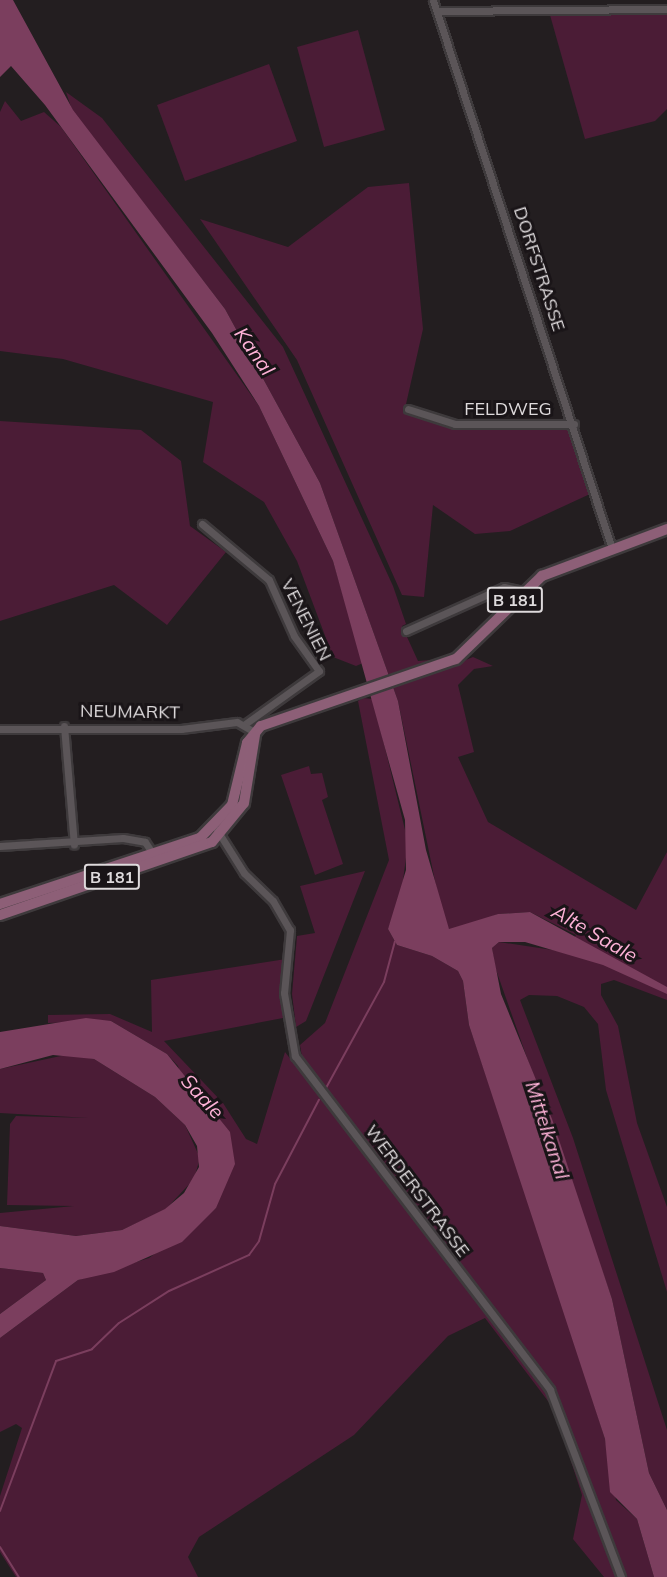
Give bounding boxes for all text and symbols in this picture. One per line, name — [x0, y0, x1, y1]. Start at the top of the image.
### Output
street label: DORFSTRASSE — [509, 204, 569, 334]
water label: Kanal — [230, 322, 280, 380]
street label: FELDWEG — [464, 398, 552, 420]
street label: VENENIEN — [276, 575, 336, 665]
road number: B 181 — [486, 587, 544, 613]
street label: NEUMARKT — [80, 700, 180, 724]
road number: B 181 — [84, 864, 140, 890]
water label: Alte Saale — [548, 899, 642, 967]
water label: Saale — [176, 1069, 230, 1123]
water label: Mittelkanal — [521, 1078, 575, 1182]
street label: WERDERSTRASSE — [360, 1121, 474, 1261]

